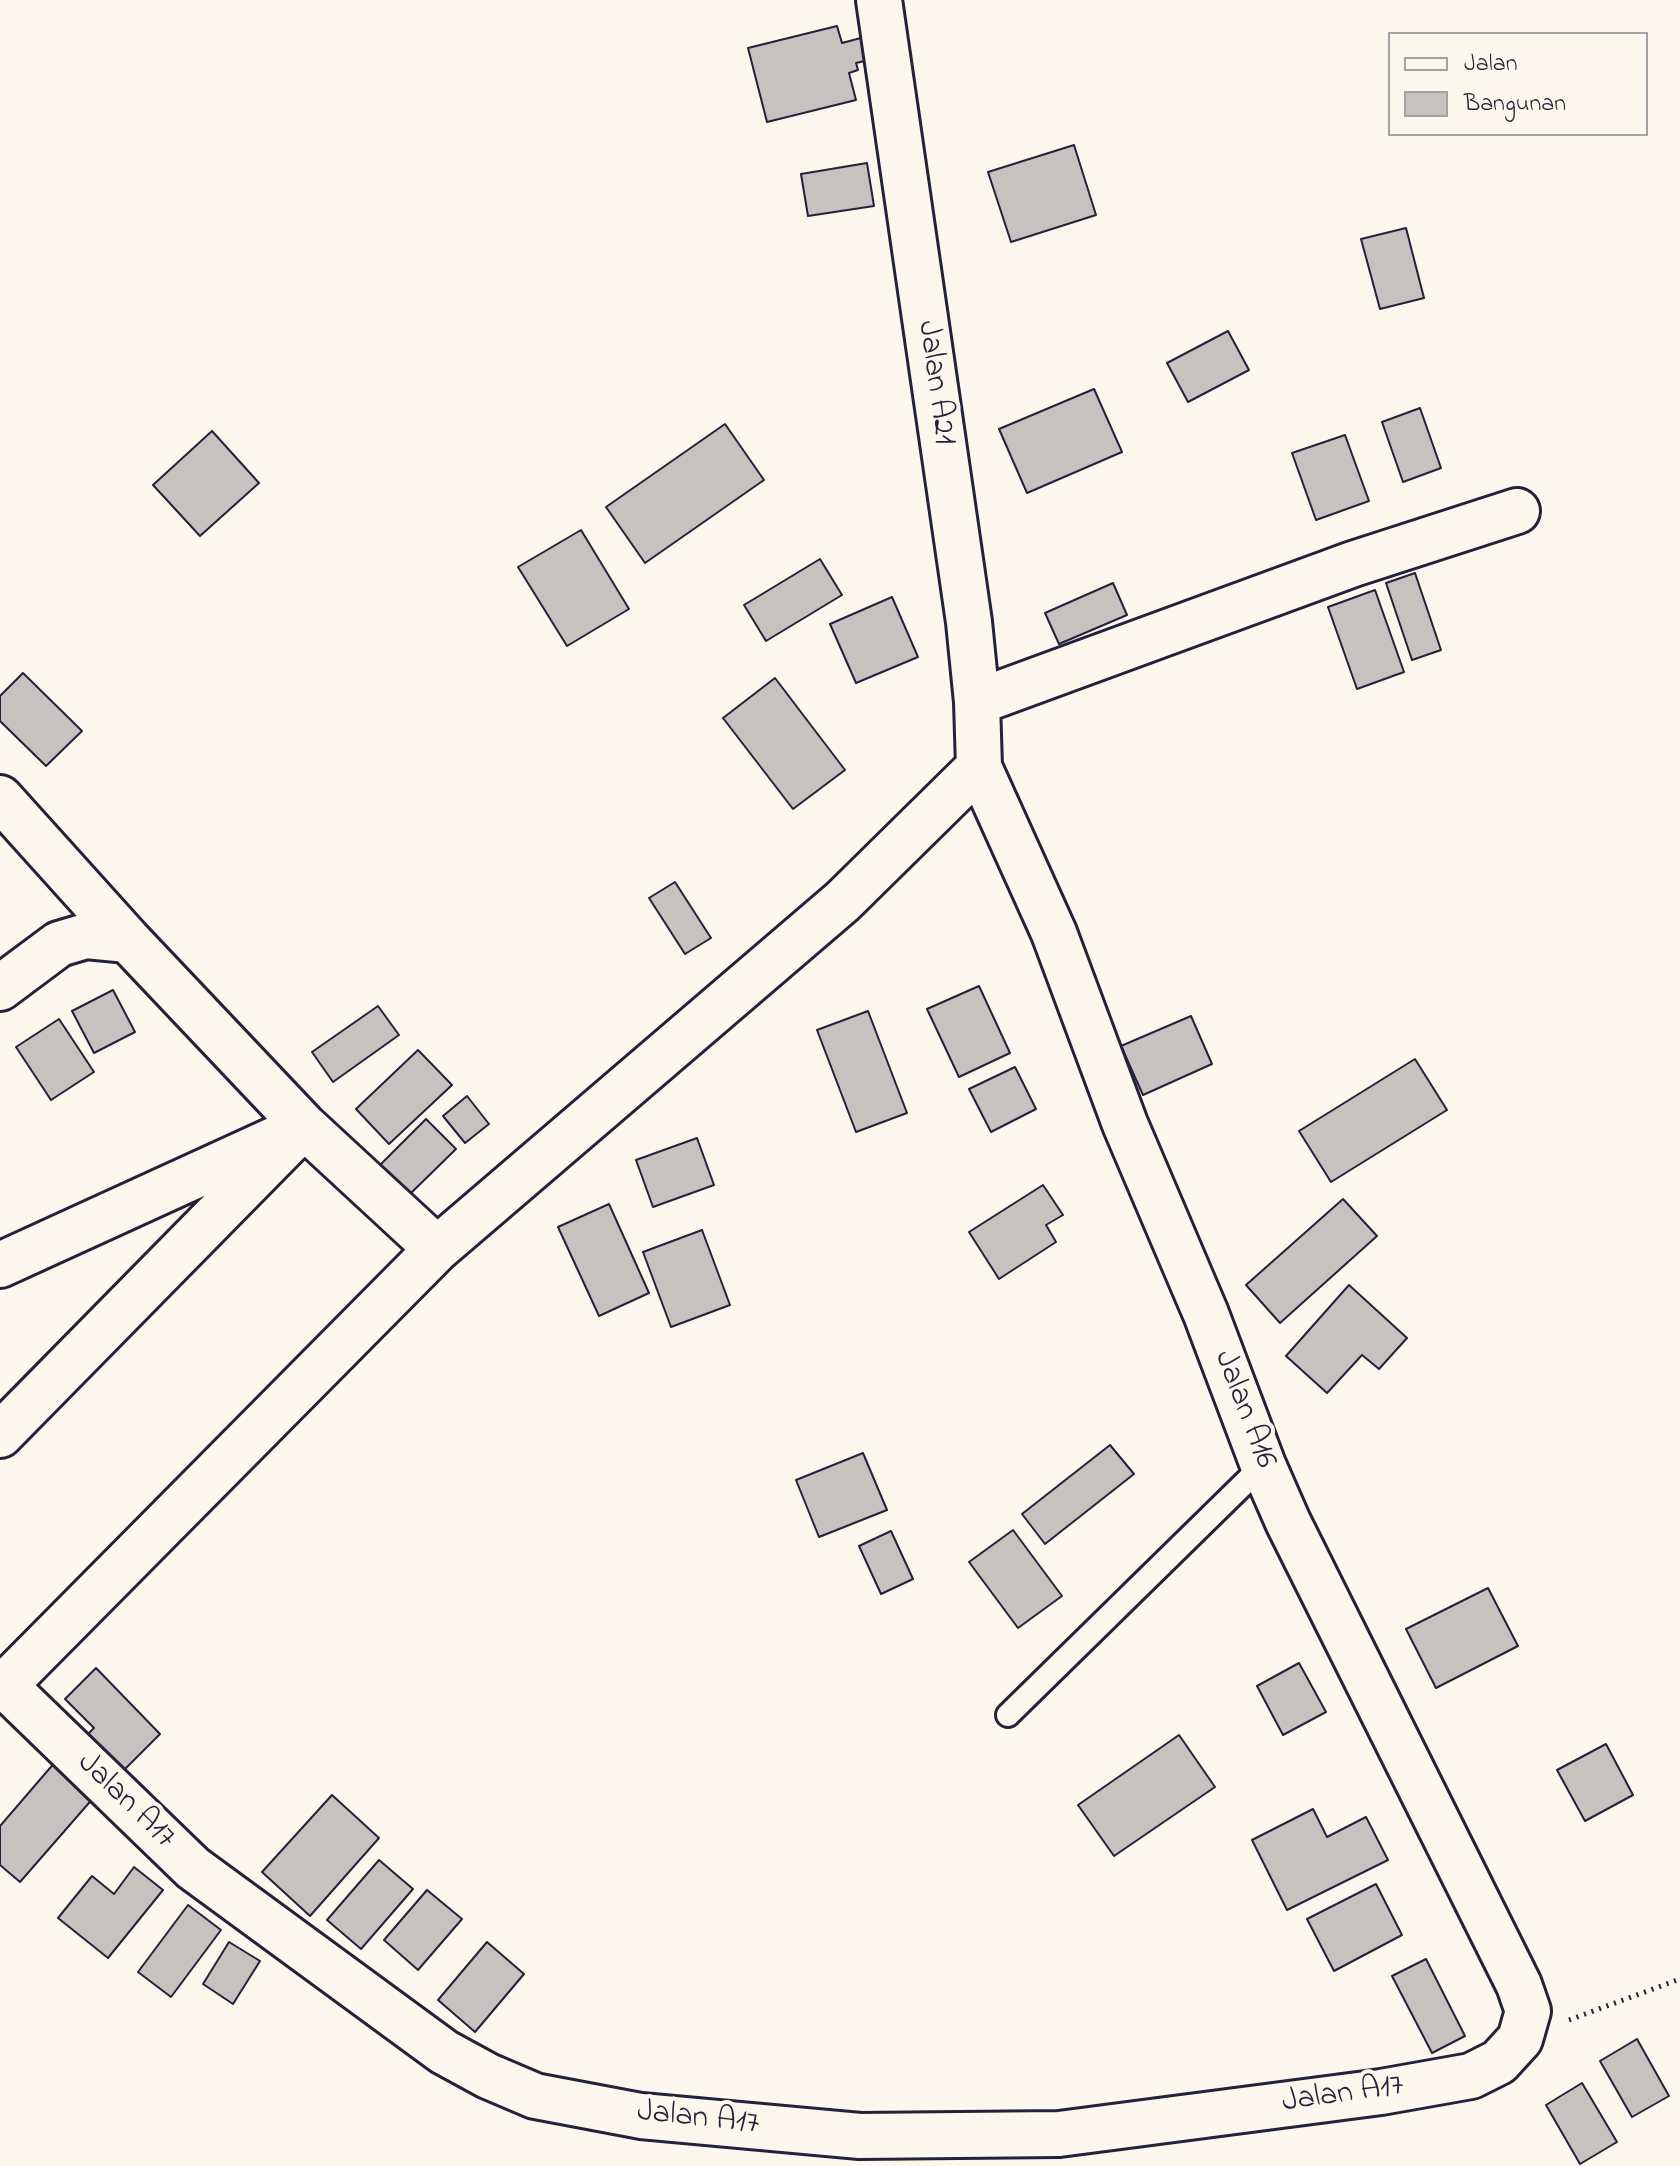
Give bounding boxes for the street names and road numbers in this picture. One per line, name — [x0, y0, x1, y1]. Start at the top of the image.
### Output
street label: Jalan A21 — [906, 318, 962, 448]
street label: Jalan A16 — [1203, 1346, 1283, 1474]
street label: Jalan A17 — [68, 1746, 182, 1858]
street label: Jalan A17 — [1280, 2068, 1406, 2124]
street label: Jalan A17 — [635, 2095, 761, 2145]

